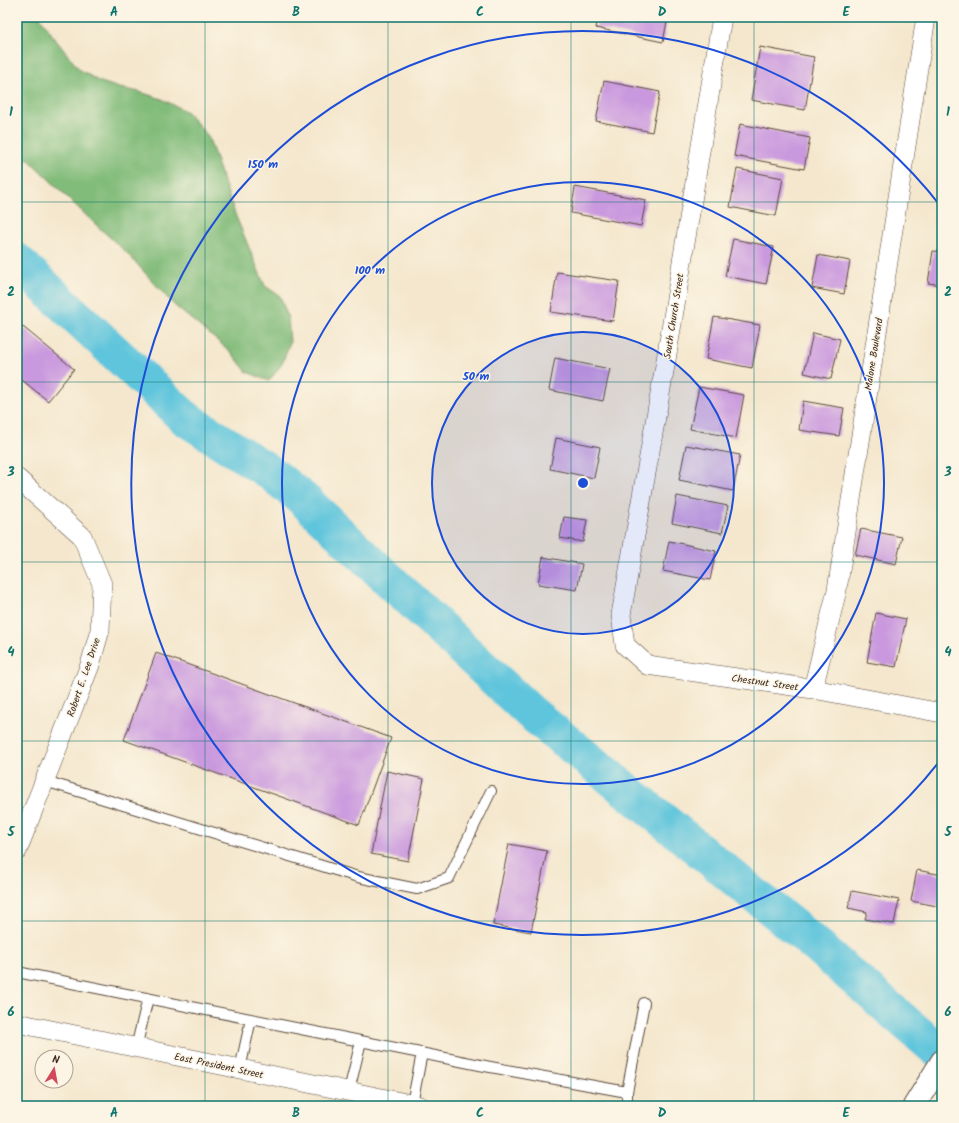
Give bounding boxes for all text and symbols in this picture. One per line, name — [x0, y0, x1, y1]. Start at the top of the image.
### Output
text: A — [110, 2, 118, 23]
text: B — [292, 2, 300, 23]
text: C — [476, 2, 484, 23]
text: D — [658, 2, 667, 23]
text: E — [842, 2, 850, 23]
text: 1 — [9, 102, 13, 123]
text: 1 — [946, 102, 950, 123]
text: 150 m — [248, 155, 278, 174]
text: 100 m — [355, 261, 385, 280]
street label: South Church Street — [659, 272, 689, 360]
text: 2 — [7, 282, 15, 303]
text: 2 — [944, 282, 952, 303]
street label: Malone Boulevard — [860, 316, 888, 392]
text: 50 m — [462, 367, 490, 386]
text: 3 — [6, 462, 15, 483]
text: 3 — [943, 462, 952, 483]
centre of rings — [576, 476, 590, 490]
street label: Robert E. Lee Drive — [63, 635, 105, 719]
text: 4 — [7, 642, 15, 663]
text: 4 — [944, 642, 952, 663]
street label: Chestnut Street — [730, 670, 799, 696]
text: 5 — [7, 822, 16, 843]
text: 5 — [944, 822, 953, 843]
text: 6 — [7, 1002, 15, 1023]
text: 6 — [944, 1002, 952, 1023]
north arrow — [34, 1049, 74, 1089]
street label: East President Street — [173, 1049, 265, 1083]
text: N — [51, 1051, 61, 1070]
text: A — [110, 1103, 118, 1123]
text: B — [292, 1103, 300, 1123]
text: C — [476, 1103, 484, 1123]
text: D — [658, 1103, 667, 1123]
text: E — [842, 1103, 850, 1123]

